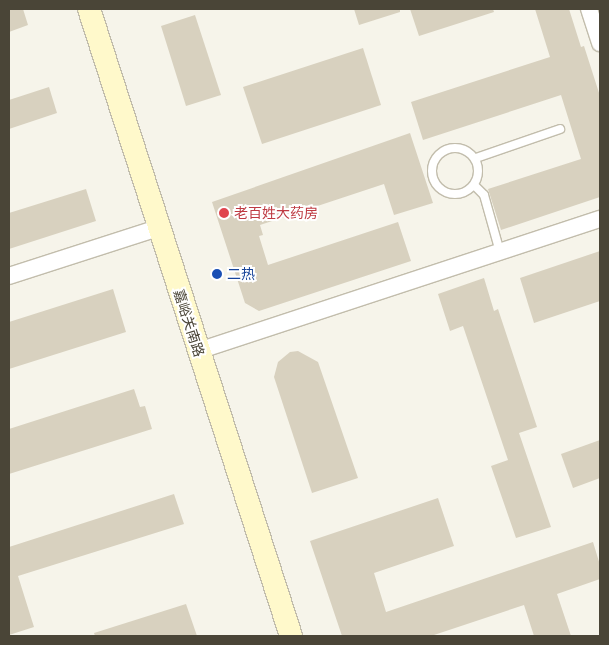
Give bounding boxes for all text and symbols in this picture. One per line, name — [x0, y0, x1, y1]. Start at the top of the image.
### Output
place label: 老百姓大药房 — [234, 205, 318, 221]
marker: 老百姓大药房 — [218, 207, 230, 219]
place label: 二热 — [227, 266, 255, 282]
marker: 二热 — [211, 268, 223, 280]
street label: 嘉峪关南路 — [170, 287, 208, 359]

